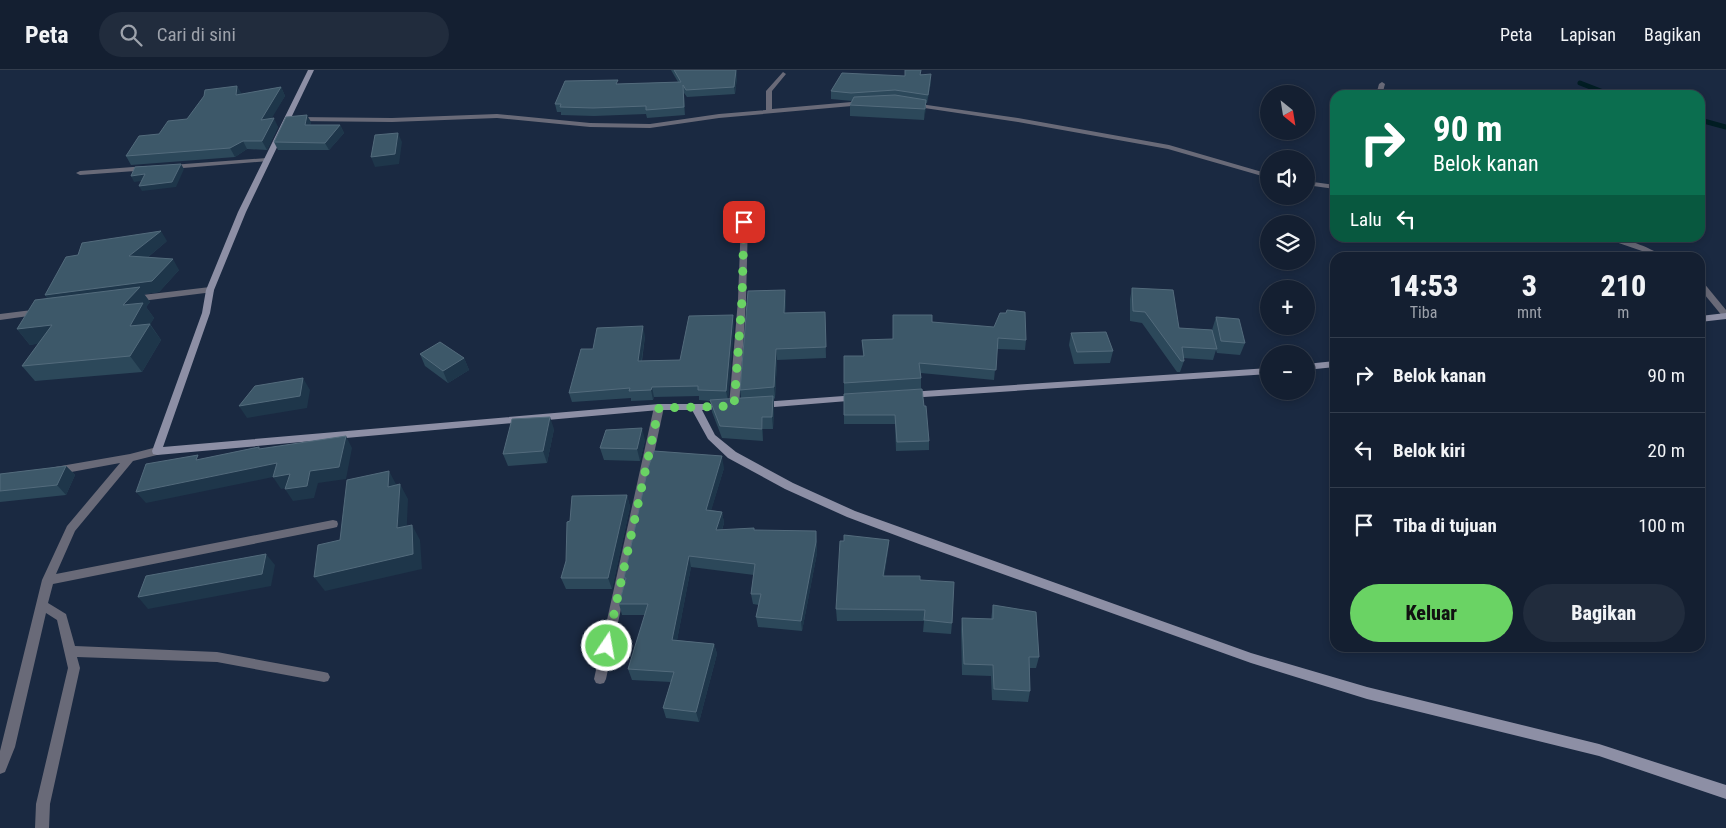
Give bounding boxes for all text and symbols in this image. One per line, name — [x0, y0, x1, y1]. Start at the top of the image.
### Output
search box — [99, 12, 449, 57]
text: Peta — [25, 21, 69, 49]
icon: search — [117, 21, 145, 49]
text: Cari di sini — [157, 23, 236, 46]
text: Peta — [1500, 24, 1532, 45]
text: Lapisan — [1560, 24, 1616, 45]
text: Bagikan — [1644, 24, 1701, 45]
north arrow — [1260, 85, 1315, 140]
map controls — [1260, 85, 1315, 400]
text: 90 m — [1433, 109, 1502, 150]
icon: right — [1350, 110, 1415, 175]
button: sound — [1260, 150, 1315, 205]
text: Belok kanan — [1433, 151, 1539, 176]
pin — [723, 201, 765, 243]
icon: left — [1392, 205, 1420, 233]
icon: arrive — [730, 208, 758, 236]
text: Lalu — [1350, 208, 1382, 231]
button: layers — [1260, 215, 1315, 270]
text: 14:53 — [1389, 268, 1458, 303]
text: 3 — [1522, 268, 1537, 303]
text: 210 — [1600, 268, 1646, 303]
button: + — [1260, 280, 1315, 335]
text: Tiba — [1410, 303, 1437, 322]
text: mnt — [1517, 303, 1542, 322]
text: m — [1617, 303, 1629, 322]
button: − — [1260, 345, 1315, 400]
icon: right — [1350, 361, 1378, 389]
text: Belok kanan — [1393, 364, 1486, 387]
text: 90 m — [1648, 364, 1685, 387]
icon: left — [1350, 436, 1378, 464]
text: Belok kiri — [1393, 439, 1465, 462]
text: 20 m — [1648, 439, 1685, 462]
icon: arrive — [1350, 511, 1378, 539]
text: Tiba di tujuan — [1393, 514, 1497, 537]
text: 100 m — [1638, 514, 1685, 537]
button: Keluar — [1350, 584, 1513, 642]
button: Bagikan — [1523, 584, 1685, 642]
position arrow — [580, 619, 632, 671]

